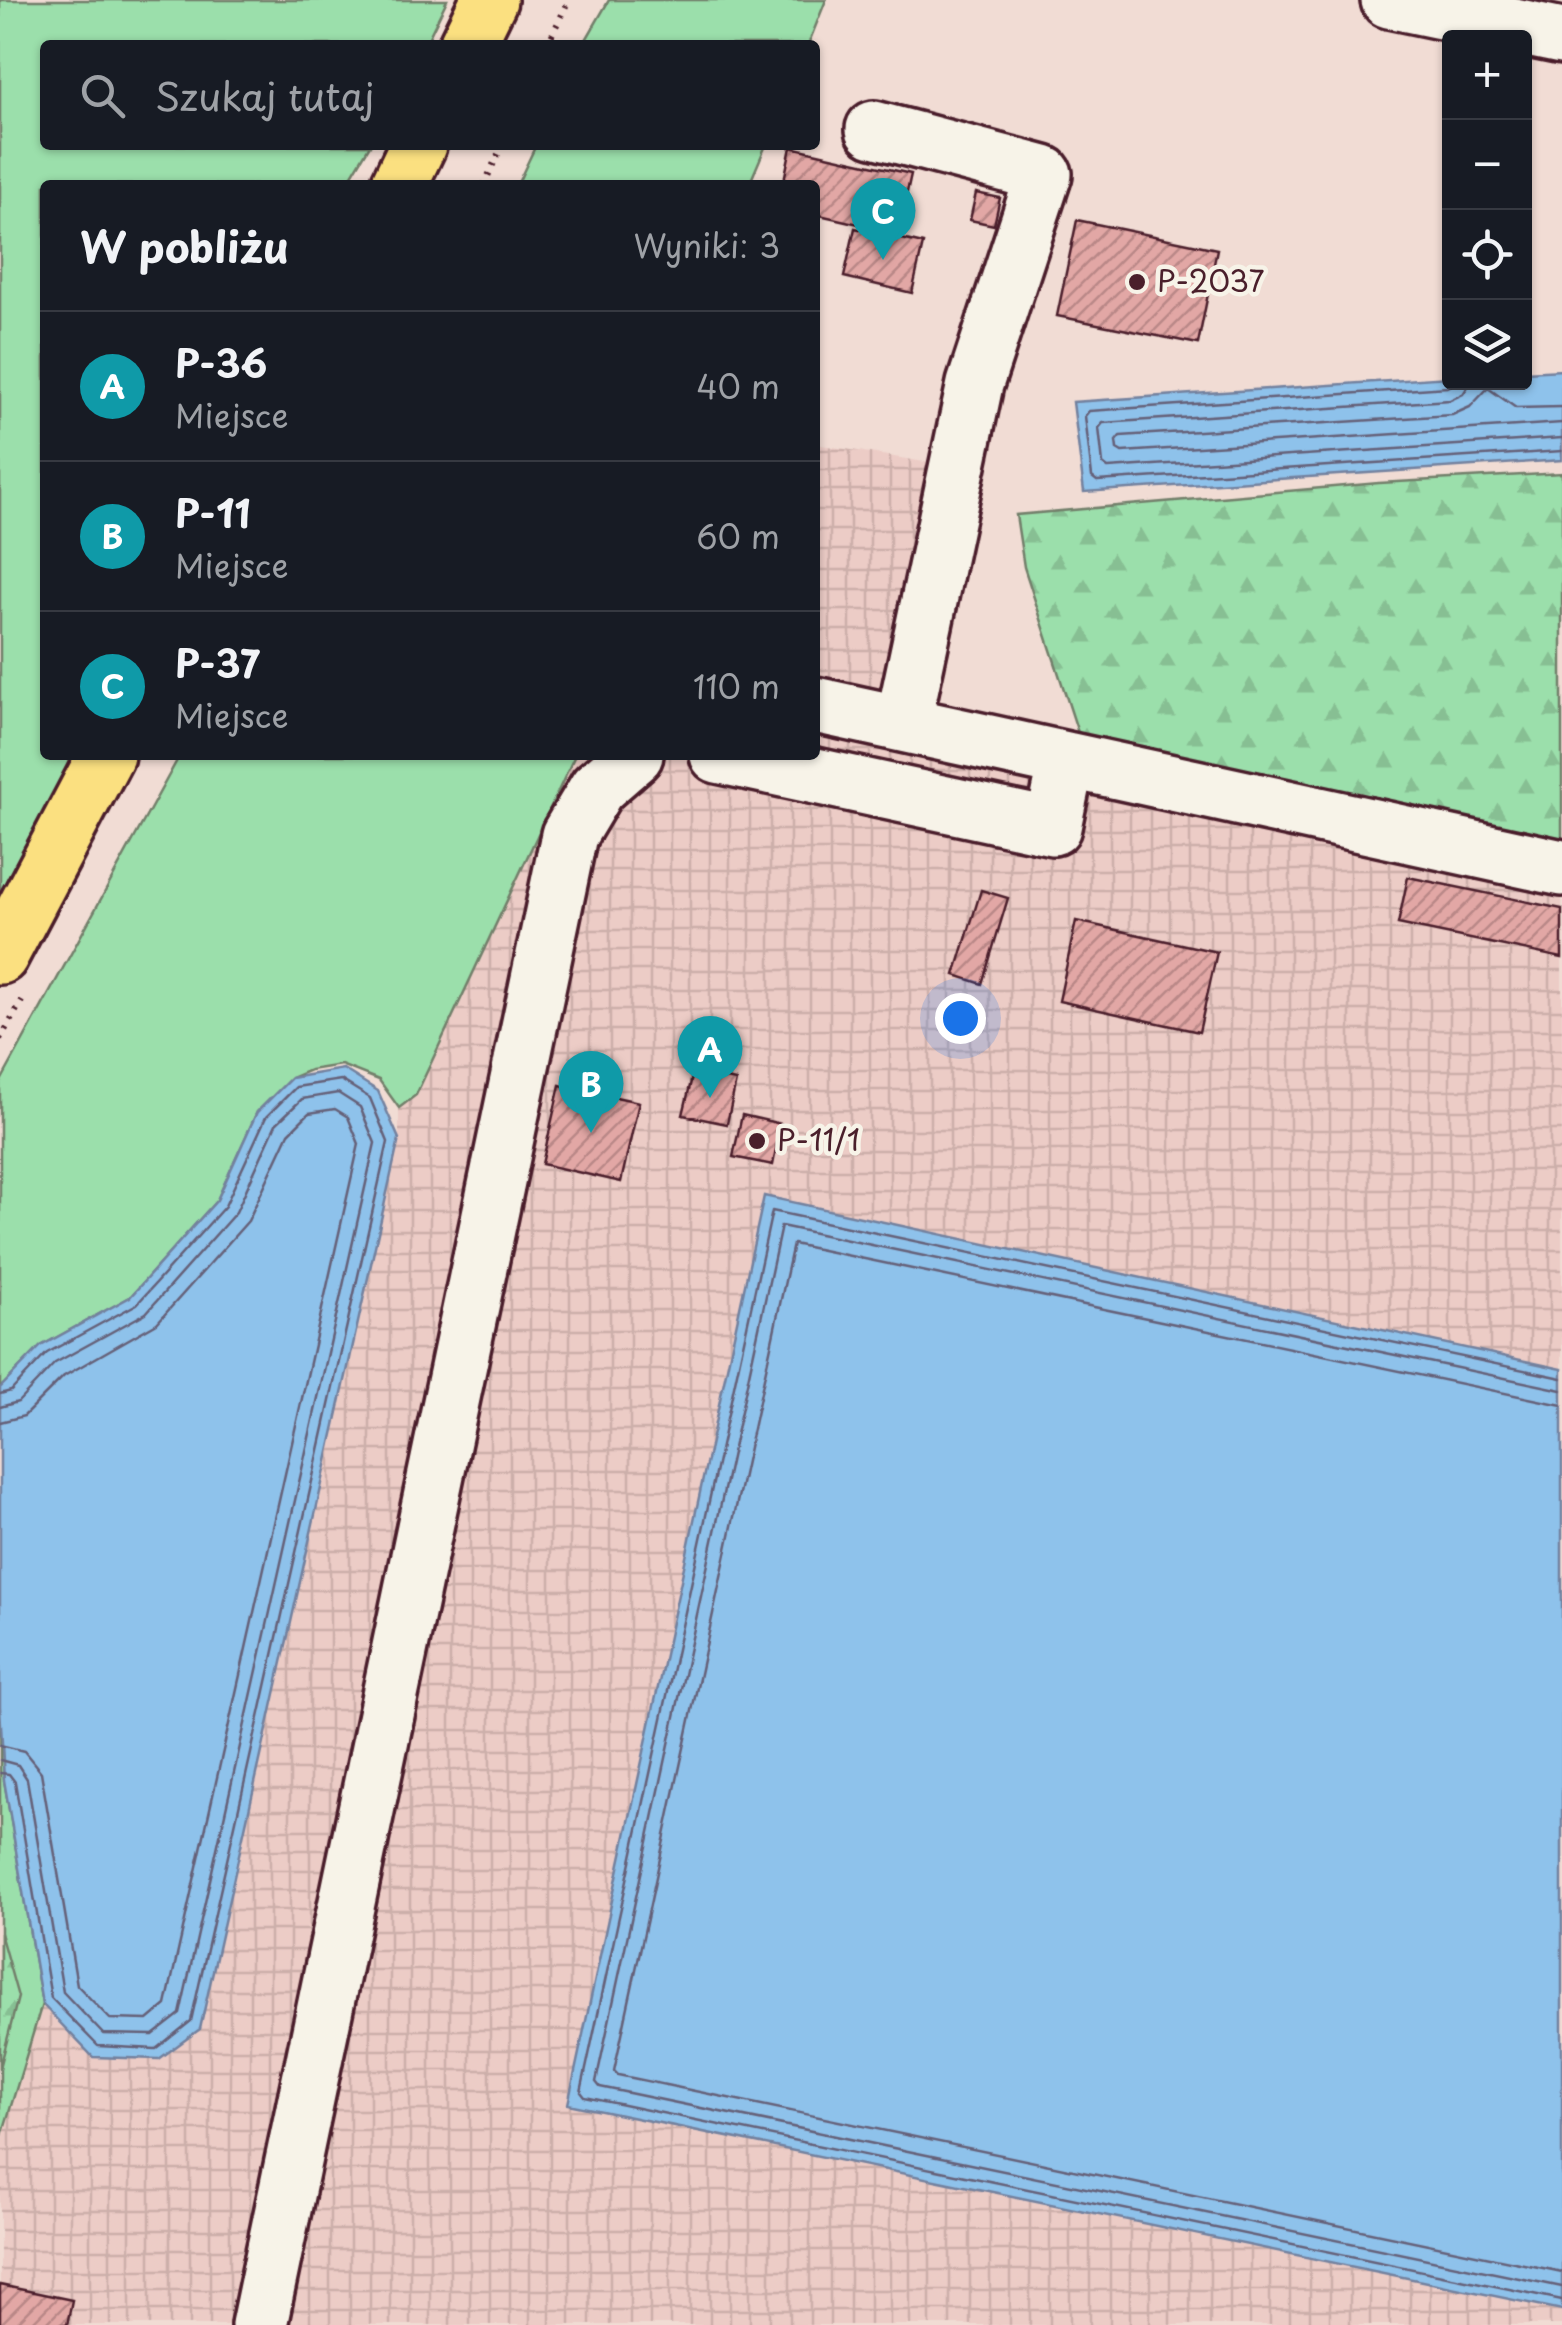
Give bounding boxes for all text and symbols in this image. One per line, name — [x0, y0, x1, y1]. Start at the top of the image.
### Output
map controls — [1442, 30, 1532, 390]
button: + — [1442, 30, 1532, 120]
search box — [40, 40, 820, 150]
text: Szukaj tutaj — [155, 67, 374, 124]
icon: search — [75, 68, 130, 123]
button: − — [1442, 120, 1532, 210]
pin: C — [850, 178, 916, 260]
button: locate — [1442, 210, 1532, 300]
text: W pobliżu — [80, 214, 289, 277]
text: Wyniki: 3 — [634, 221, 780, 269]
place label: P-2037 — [1157, 257, 1265, 302]
marker: P-2037 — [1126, 271, 1148, 293]
button: layers — [1442, 300, 1532, 390]
text: P-36 — [175, 334, 267, 391]
text: A — [100, 362, 125, 410]
text: 40 m — [696, 362, 780, 410]
text: Miejsce — [175, 391, 288, 439]
text: P-11 — [175, 484, 251, 541]
text: B — [102, 512, 123, 560]
text: 60 m — [696, 512, 780, 560]
text: Miejsce — [175, 541, 288, 589]
text: P-37 — [175, 634, 260, 691]
text: C — [100, 662, 125, 710]
text: 110 m — [693, 662, 780, 710]
text: Miejsce — [175, 691, 288, 739]
your location — [935, 993, 986, 1044]
pin: A — [678, 1016, 742, 1098]
pin: B — [558, 1050, 624, 1133]
place label: P-11/1 — [777, 1116, 860, 1161]
marker: P-11/1 — [746, 1130, 768, 1152]

